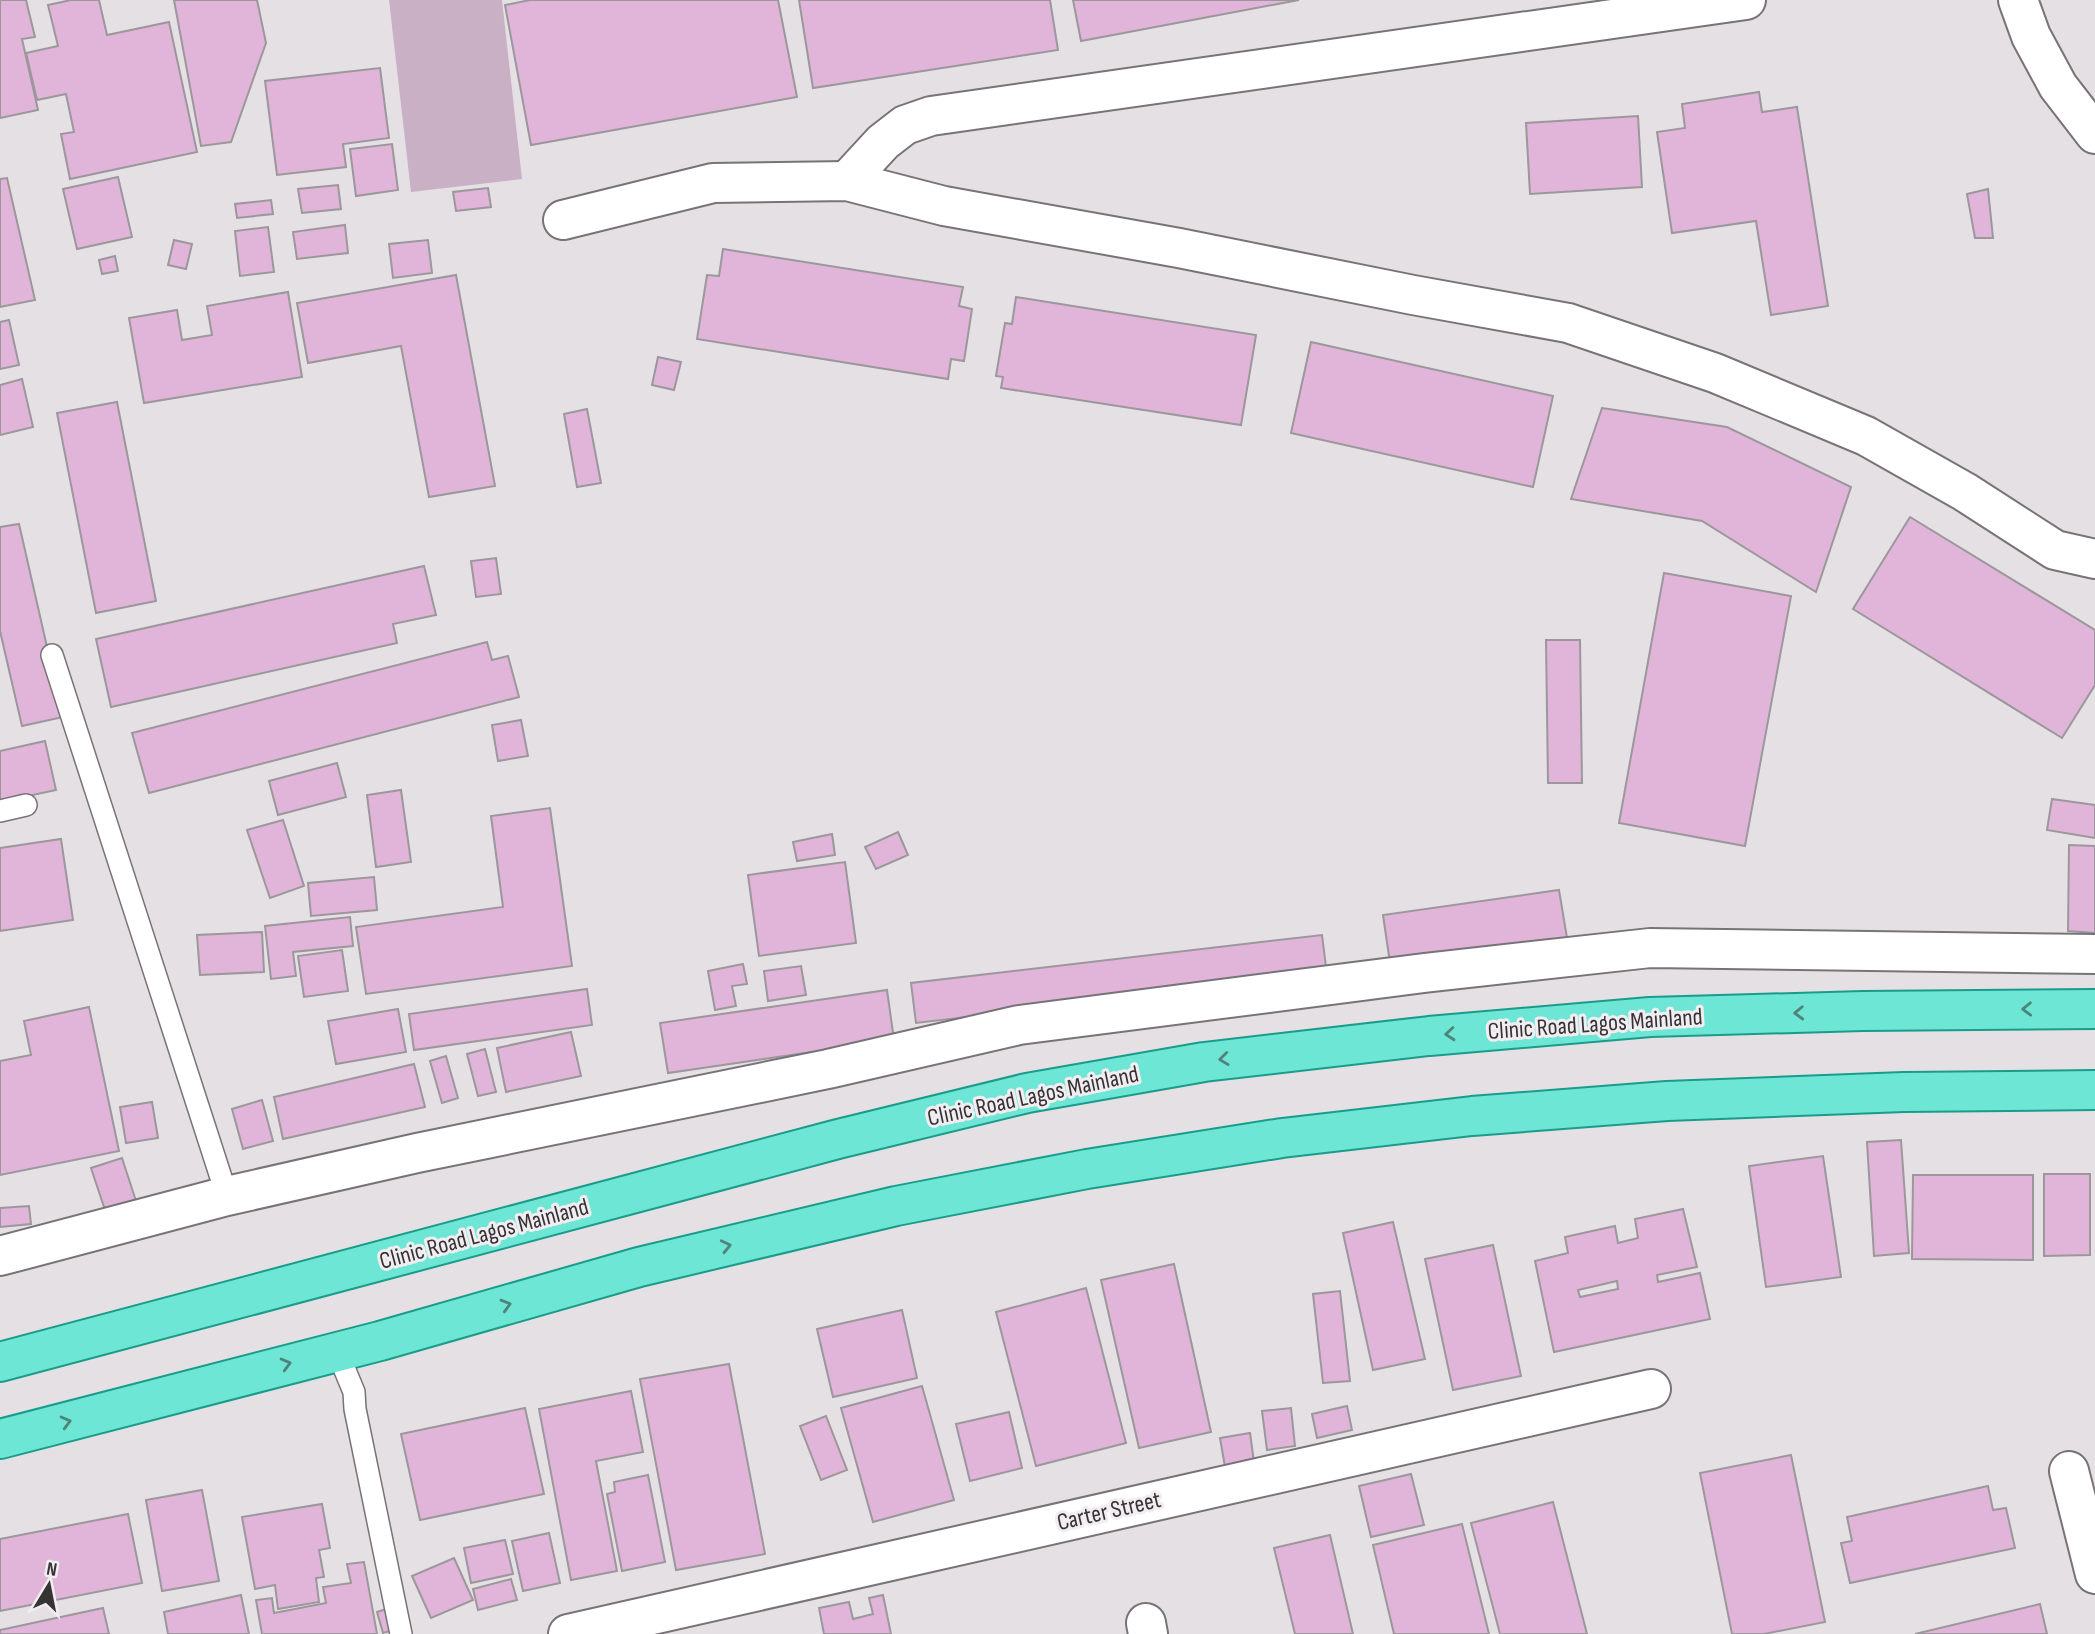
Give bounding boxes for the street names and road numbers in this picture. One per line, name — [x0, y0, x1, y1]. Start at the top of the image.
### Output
street label: Clinic Road Lagos Mainland — [1487, 1002, 1703, 1046]
street label: Clinic Road Lagos Mainland — [925, 1059, 1141, 1133]
street label: Clinic Road Lagos Mainland — [376, 1192, 592, 1276]
street label: Carter Street — [1054, 1485, 1164, 1537]

